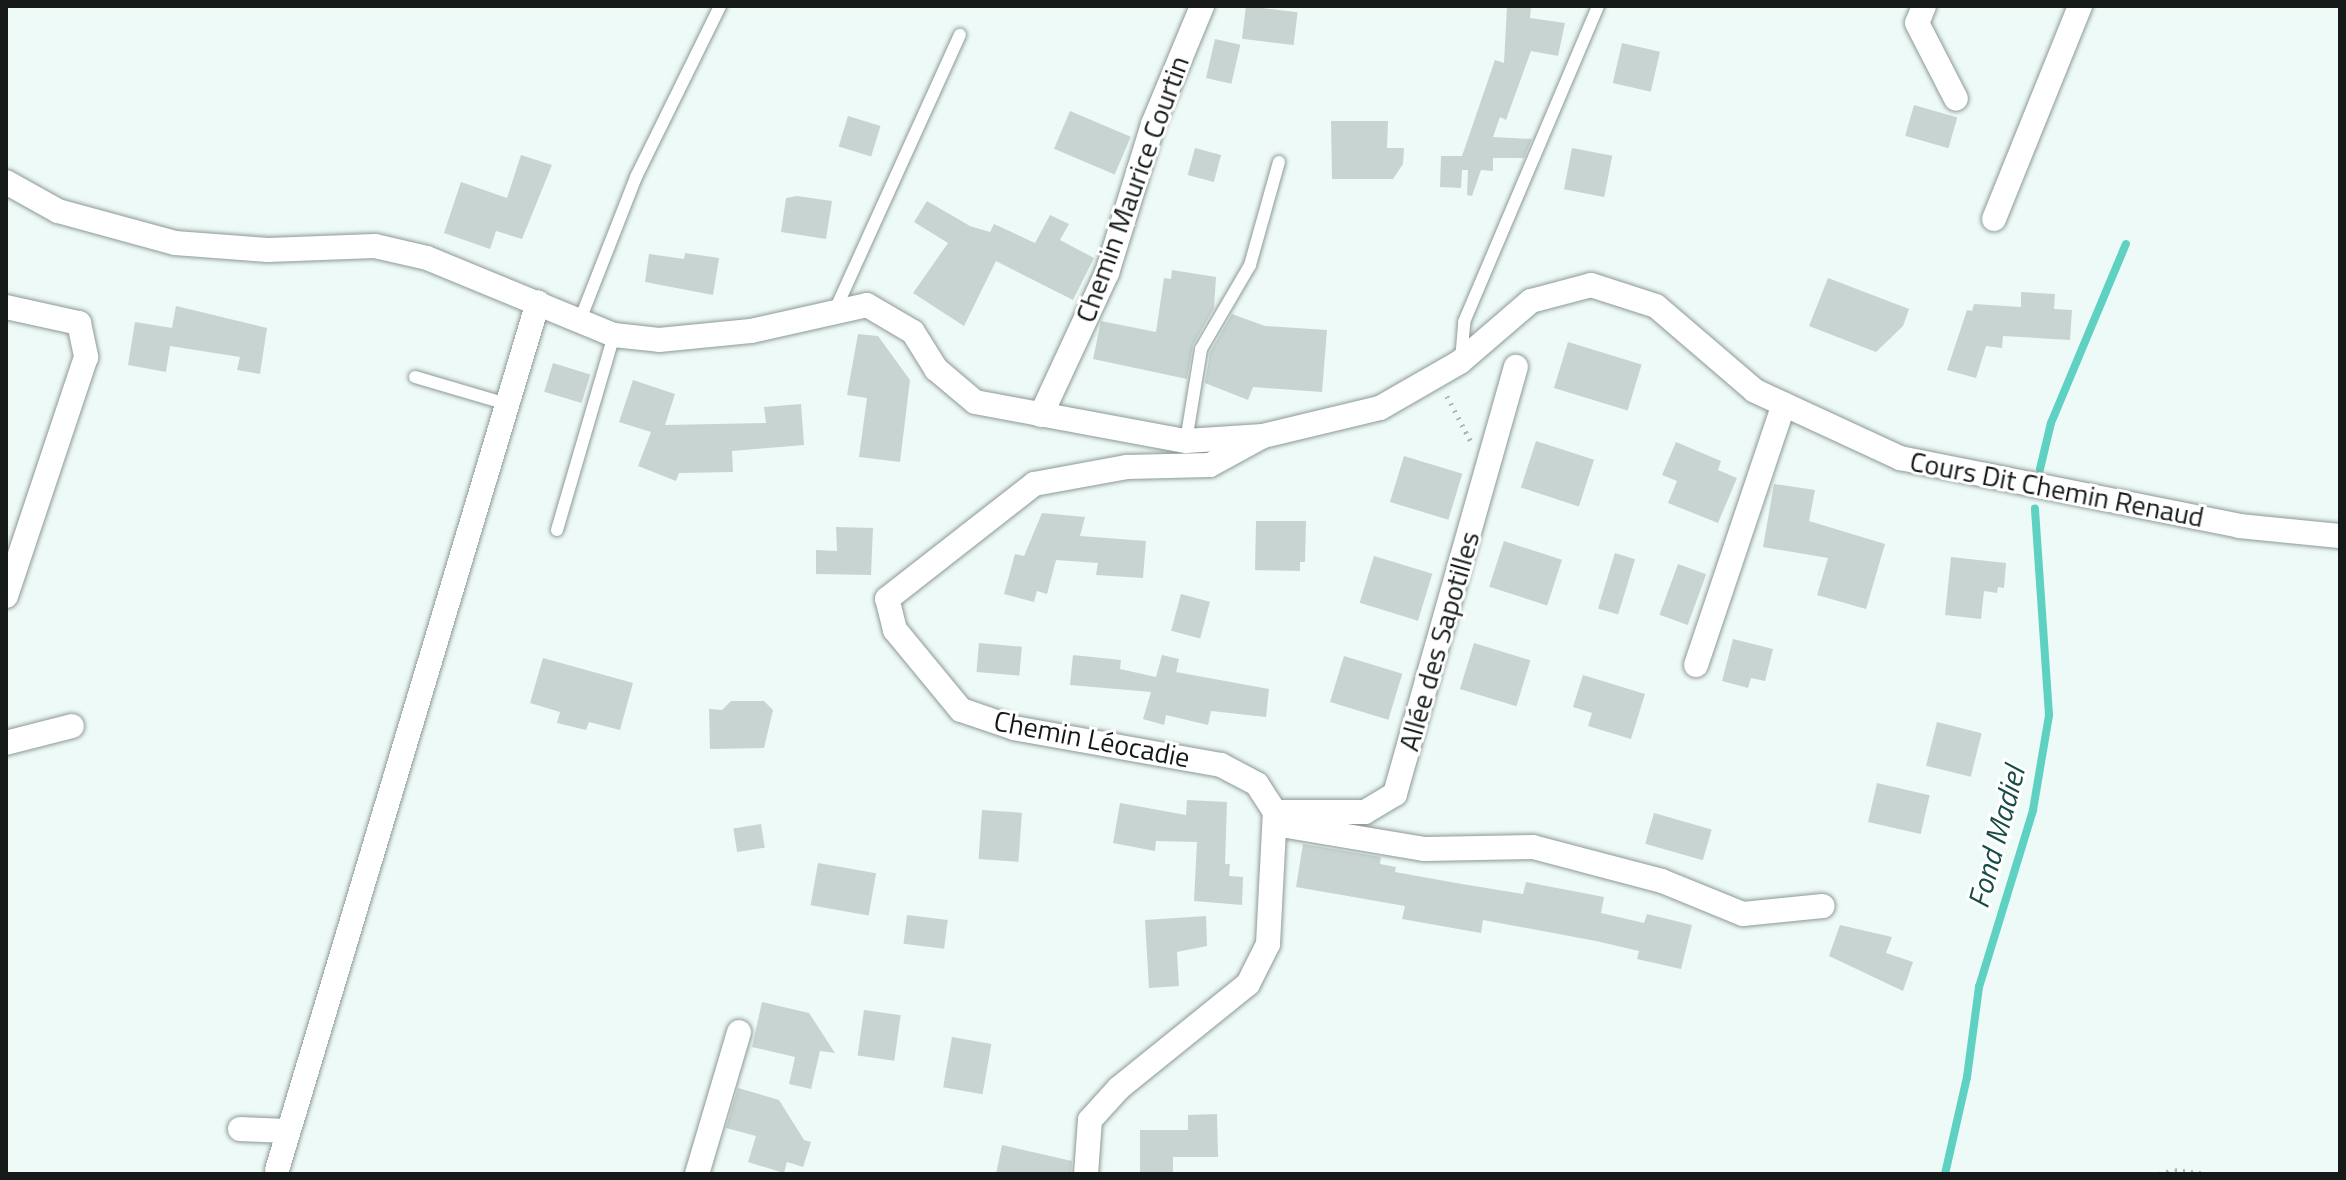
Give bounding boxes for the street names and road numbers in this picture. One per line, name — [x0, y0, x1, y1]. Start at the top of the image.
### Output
street label: Chemin Maurice Courtin — [1068, 51, 1196, 327]
street label: Cours Dit Chemin Renaud — [1907, 444, 2207, 534]
street label: Allée des Sapotilles — [1392, 527, 1486, 755]
street label: Chemin Léocadie — [991, 704, 1193, 774]

